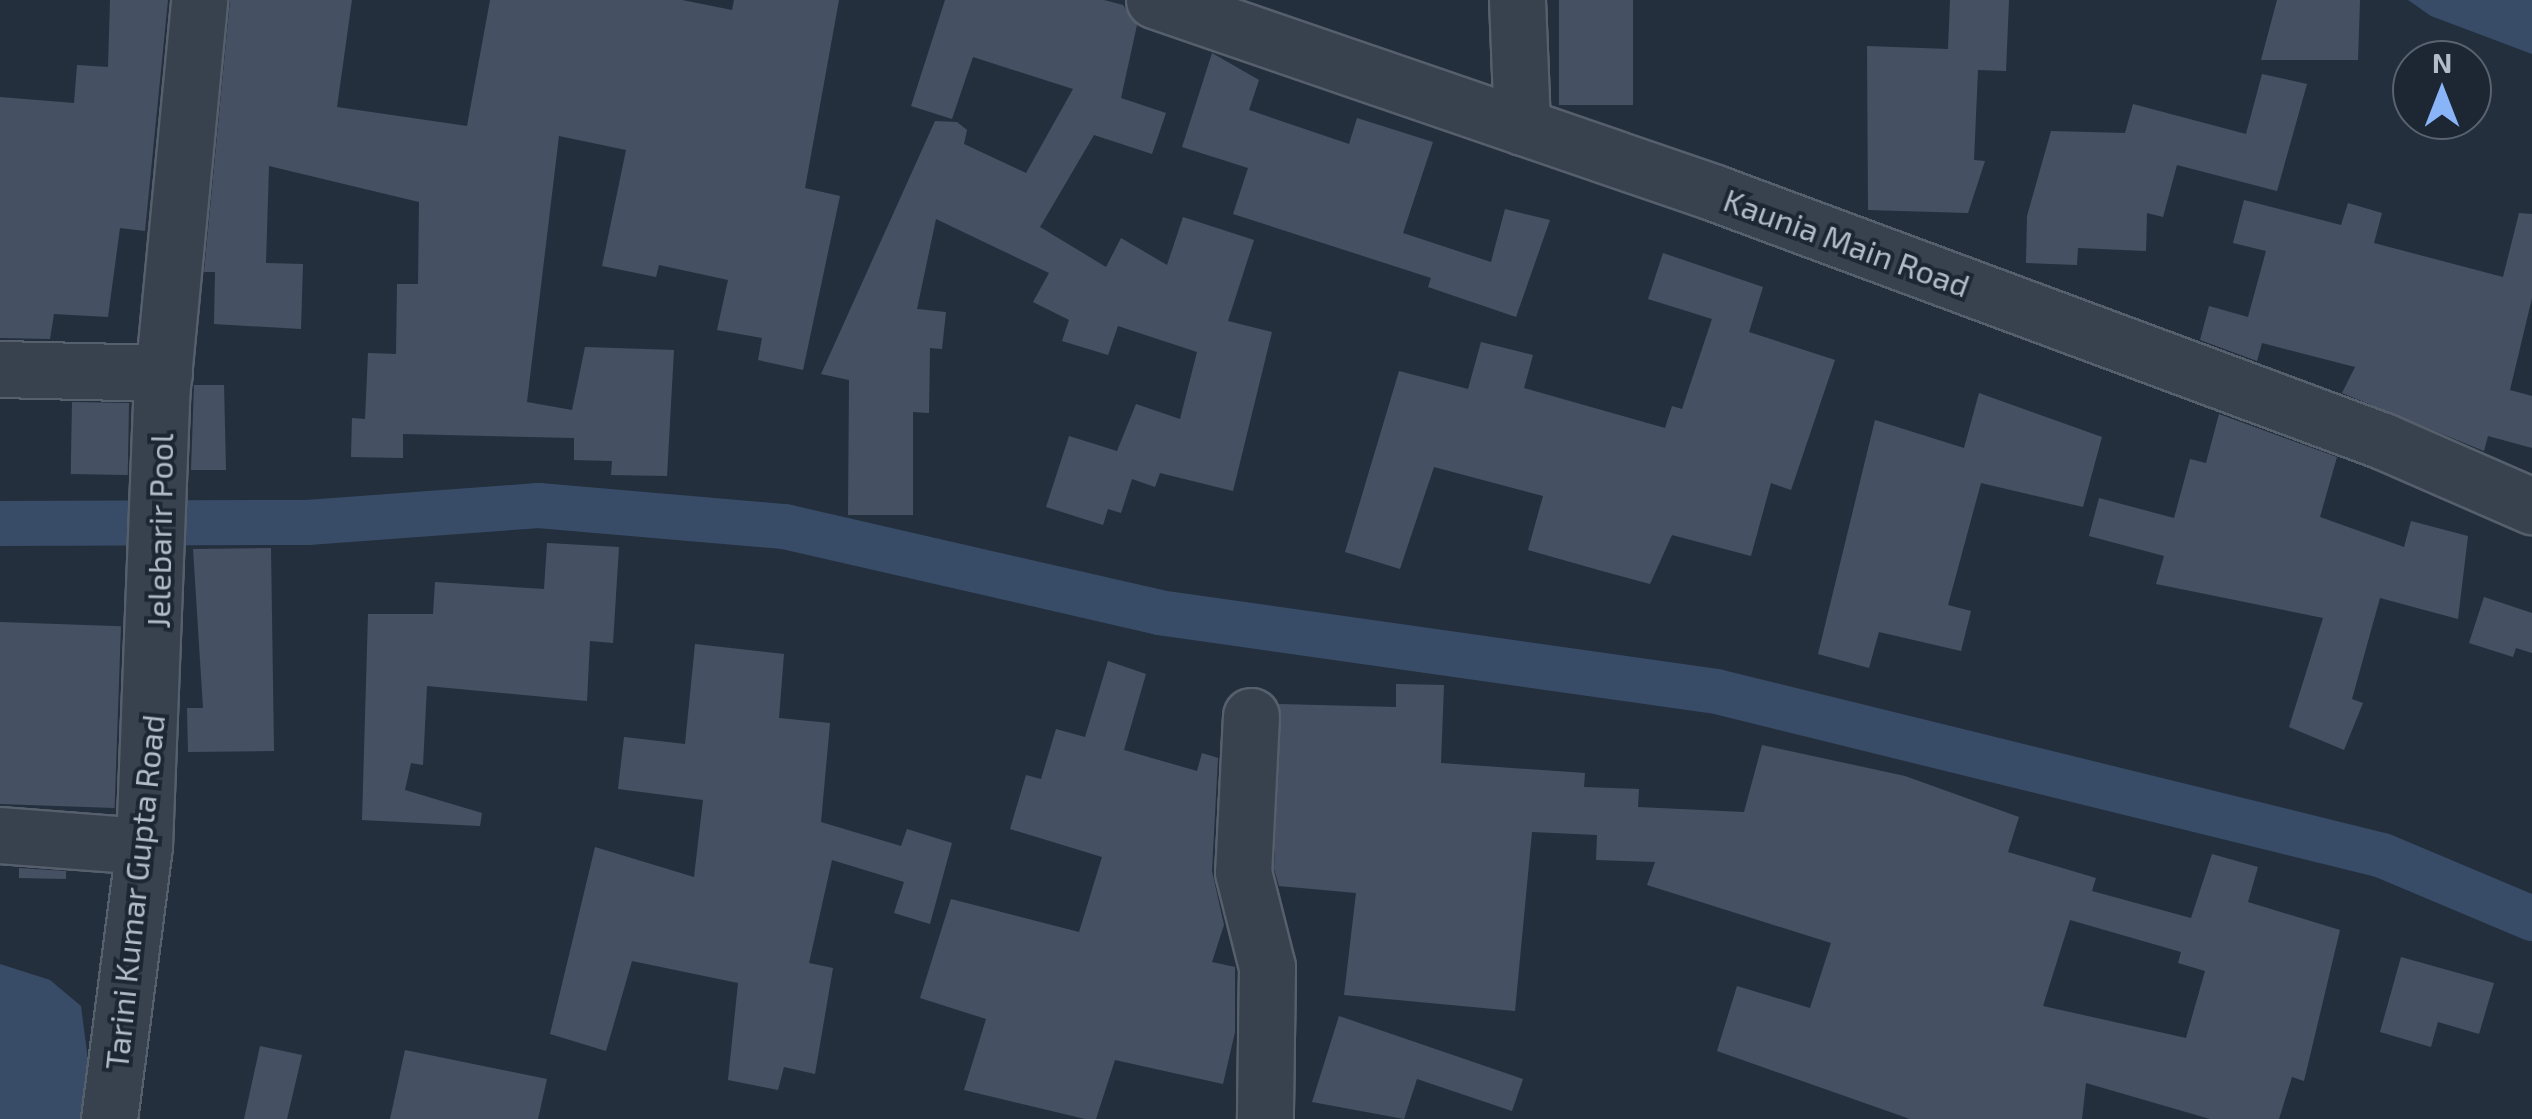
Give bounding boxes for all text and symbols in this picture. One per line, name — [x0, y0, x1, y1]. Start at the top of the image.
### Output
north arrow — [2392, 40, 2492, 140]
text: N — [2432, 45, 2452, 79]
street label: Kaunia Main Road — [1719, 180, 1975, 304]
street label: Jelebarir Pool — [138, 433, 180, 629]
street label: Tarini Kumar Gupta Road — [96, 712, 172, 1072]

